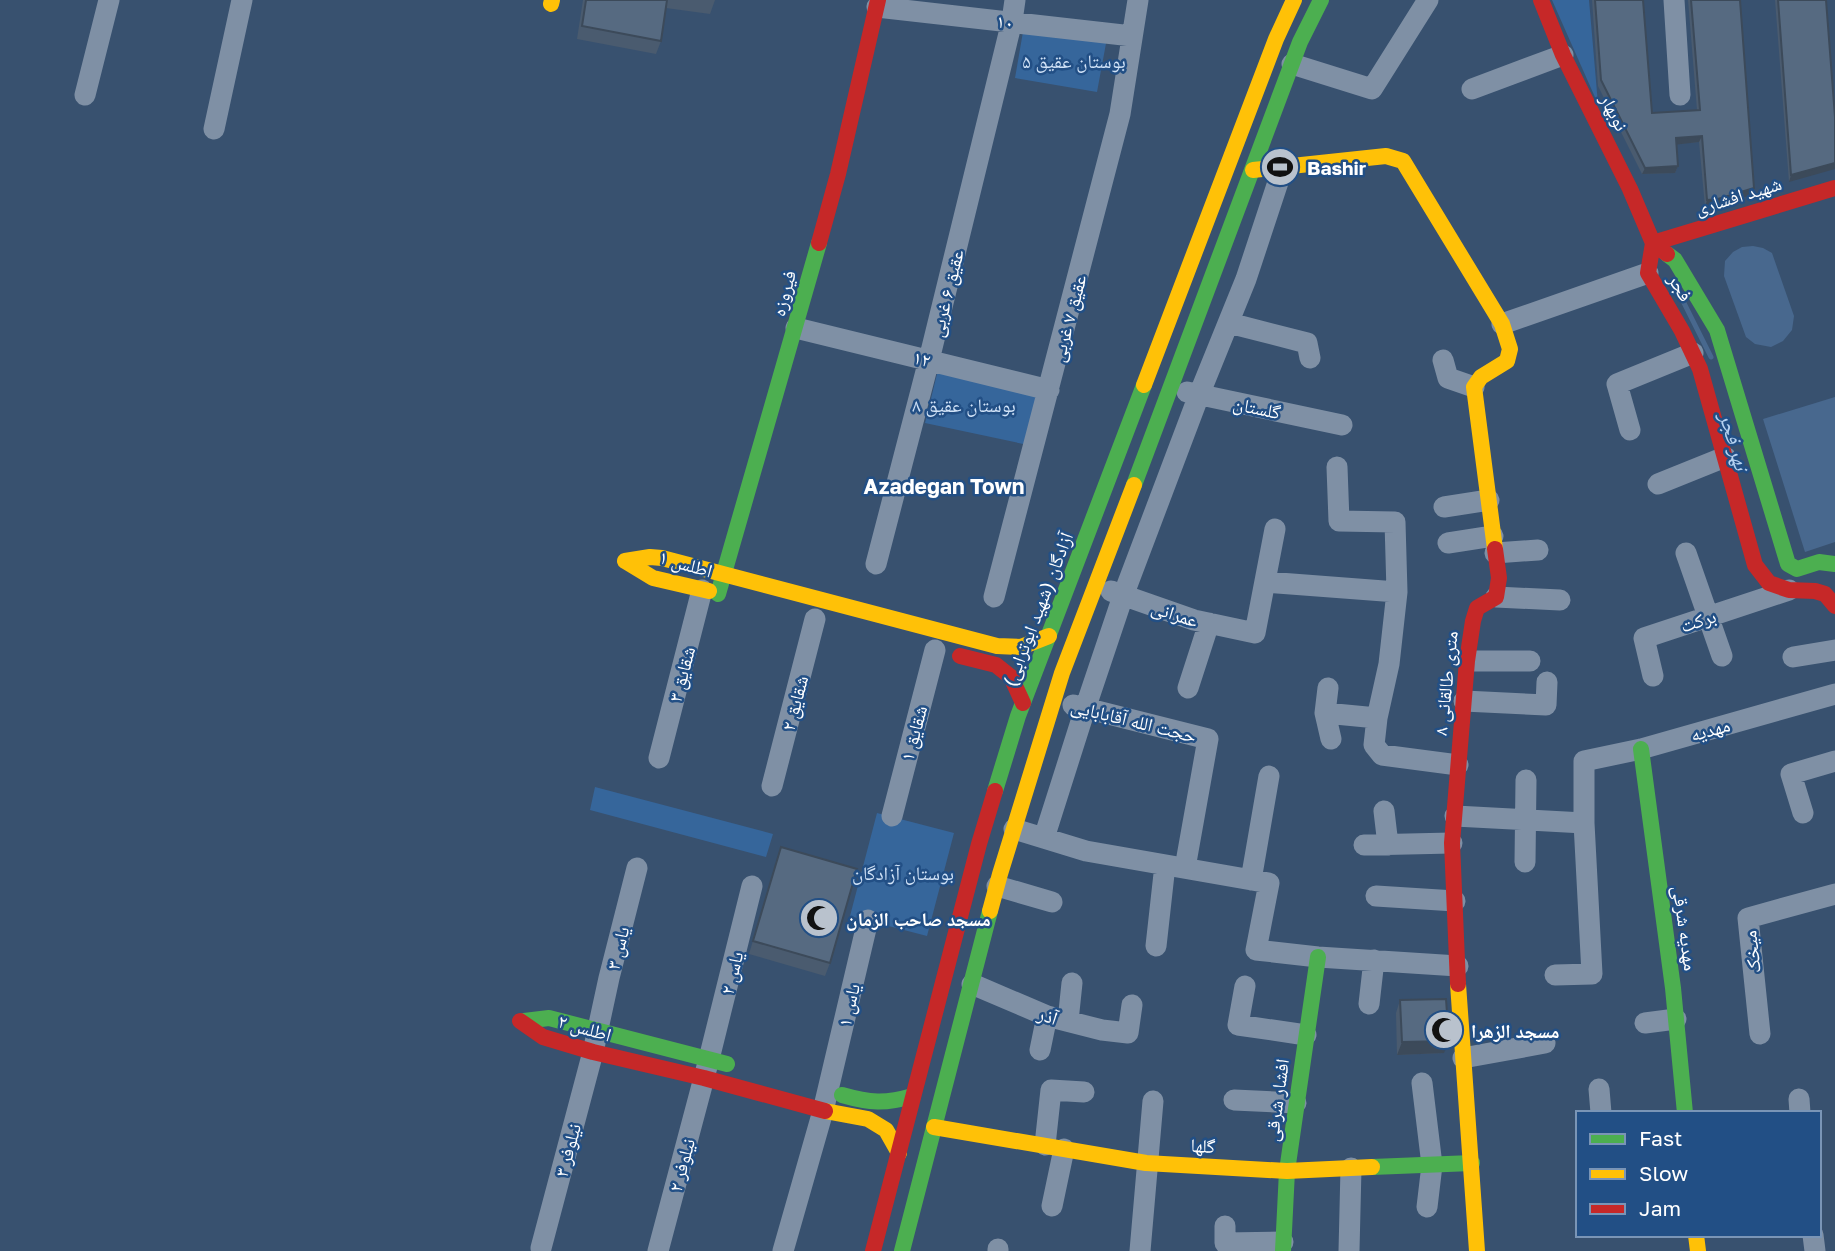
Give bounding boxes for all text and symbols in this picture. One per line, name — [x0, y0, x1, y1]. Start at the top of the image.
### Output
street label: ۱۰ — [995, 9, 1015, 33]
park label: بوستان عقیق ۵ — [1022, 49, 1126, 73]
street label: نوبهار — [1595, 89, 1634, 135]
sports icon: Bashir — [1259, 146, 1301, 188]
place label: Bashir — [1307, 156, 1367, 179]
street label: شهید افشاری — [1692, 171, 1784, 220]
street label: عقیق ۶ غربی — [924, 246, 969, 339]
street label: فیروزه — [766, 268, 801, 319]
street label: فجر — [1662, 268, 1698, 306]
street label: عقیق ۷ غربی — [1045, 271, 1092, 365]
street label: ۱۲ — [911, 345, 933, 371]
street label: گلستان — [1231, 391, 1283, 424]
park label: بوستان عقیق ۸ — [912, 393, 1016, 417]
water label: نهر فجر — [1714, 407, 1757, 476]
district label: Azadegan Town — [863, 473, 1025, 499]
street label: آزادگان (شهید ابوترابی) — [997, 528, 1078, 690]
street label: اطلس ۱ — [656, 544, 715, 583]
street label: عمرانی — [1148, 595, 1202, 632]
street label: برکت — [1677, 603, 1719, 637]
street label: ۸ متری طالقانی — [1428, 630, 1463, 736]
street label: شقایق ۳ — [663, 644, 700, 705]
street label: شقایق ۲ — [776, 673, 813, 734]
street label: حجت الله آقابابایی — [1069, 693, 1199, 748]
street label: شقایق ۱ — [895, 703, 932, 764]
street label: مهدیه — [1688, 712, 1733, 747]
park label: بوستان آزادگان — [852, 861, 954, 885]
street label: مهدیه شرقی — [1668, 884, 1703, 972]
mosque icon: مسجد صاحب الزمان — [798, 897, 840, 939]
place label: مسجد صاحب الزمان — [846, 907, 991, 931]
street label: یاس ۳ — [601, 924, 634, 972]
street label: میخک — [1737, 929, 1765, 975]
street label: یاس ۲ — [715, 949, 748, 997]
street label: یاس ۱ — [832, 981, 865, 1029]
street label: آذر — [1034, 1001, 1062, 1030]
street label: اطلس ۲ — [555, 1008, 614, 1047]
mosque icon: مسجد الزهرا — [1423, 1009, 1465, 1051]
place label: مسجد الزهرا — [1471, 1019, 1559, 1042]
street label: افشار شرقی — [1259, 1057, 1294, 1143]
legend — [1576, 1111, 1821, 1237]
street label: نیلوفر ۳ — [549, 1121, 586, 1180]
text: Fast — [1639, 1125, 1682, 1151]
street label: گلها — [1190, 1133, 1216, 1158]
street label: نیلوفر ۲ — [663, 1136, 700, 1195]
text: Slow — [1639, 1160, 1688, 1186]
text: Jam — [1639, 1195, 1681, 1221]

